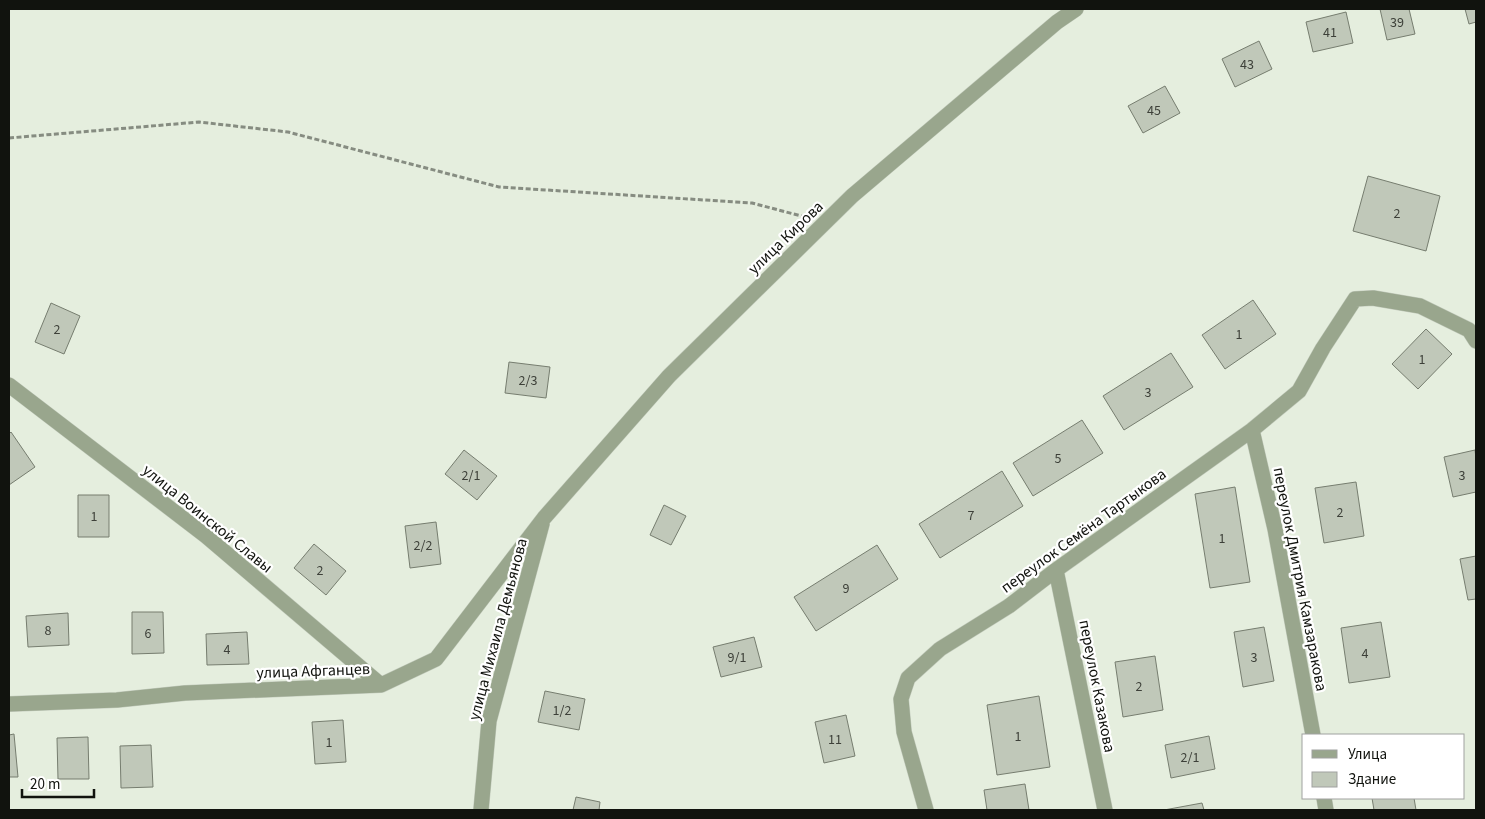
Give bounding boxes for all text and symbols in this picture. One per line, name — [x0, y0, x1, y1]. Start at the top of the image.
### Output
house number: 39 — [1390, 13, 1404, 33]
house number: 41 — [1323, 23, 1337, 43]
house number: 43 — [1240, 55, 1254, 75]
house number: 45 — [1147, 101, 1161, 121]
street label: улица Кирова — [743, 196, 828, 279]
house number: 2 — [1394, 204, 1401, 224]
house number: 2 — [54, 320, 61, 340]
house number: 1 — [1236, 325, 1243, 345]
house number: 1 — [1419, 350, 1426, 370]
house number: 2/3 — [519, 371, 537, 391]
house number: 3 — [1145, 383, 1152, 403]
house number: 5 — [1055, 449, 1062, 469]
street label: улица Воинской Славы — [138, 459, 277, 578]
street label: переулок Семёна Тартыкова — [996, 463, 1171, 598]
street label: переулок Дмитрия Камзаракова — [1268, 465, 1333, 693]
house number: 2/1 — [462, 466, 480, 486]
house number: 3 — [1459, 466, 1466, 486]
house number: 2 — [1337, 503, 1344, 523]
house number: 7 — [968, 506, 975, 526]
house number: 1 — [91, 507, 98, 527]
house number: 1 — [1219, 529, 1226, 549]
house number: 2/2 — [414, 536, 432, 556]
street label: улица Михаила Демьянова — [463, 536, 533, 723]
house number: 2 — [317, 561, 324, 581]
house number: 9 — [843, 579, 850, 599]
street label: переулок Казакова — [1073, 618, 1121, 754]
house number: 8 — [45, 621, 52, 641]
house number: 6 — [145, 624, 152, 644]
house number: 4 — [224, 640, 231, 660]
house number: 4 — [1362, 644, 1369, 664]
house number: 9/1 — [728, 648, 746, 668]
house number: 3 — [1251, 648, 1258, 668]
street label: улица Афганцев — [256, 658, 370, 684]
house number: 2 — [1136, 677, 1143, 697]
house number: 1/2 — [553, 701, 571, 721]
house number: 1 — [1015, 727, 1022, 747]
house number: 11 — [828, 730, 842, 750]
house number: 1 — [326, 733, 333, 753]
legend — [1302, 734, 1465, 799]
text: Улица — [1348, 744, 1387, 765]
house number: 2/1 — [1181, 748, 1199, 768]
scale bar — [22, 766, 95, 798]
text: Здание — [1348, 769, 1396, 790]
text: 20 m — [30, 774, 60, 795]

